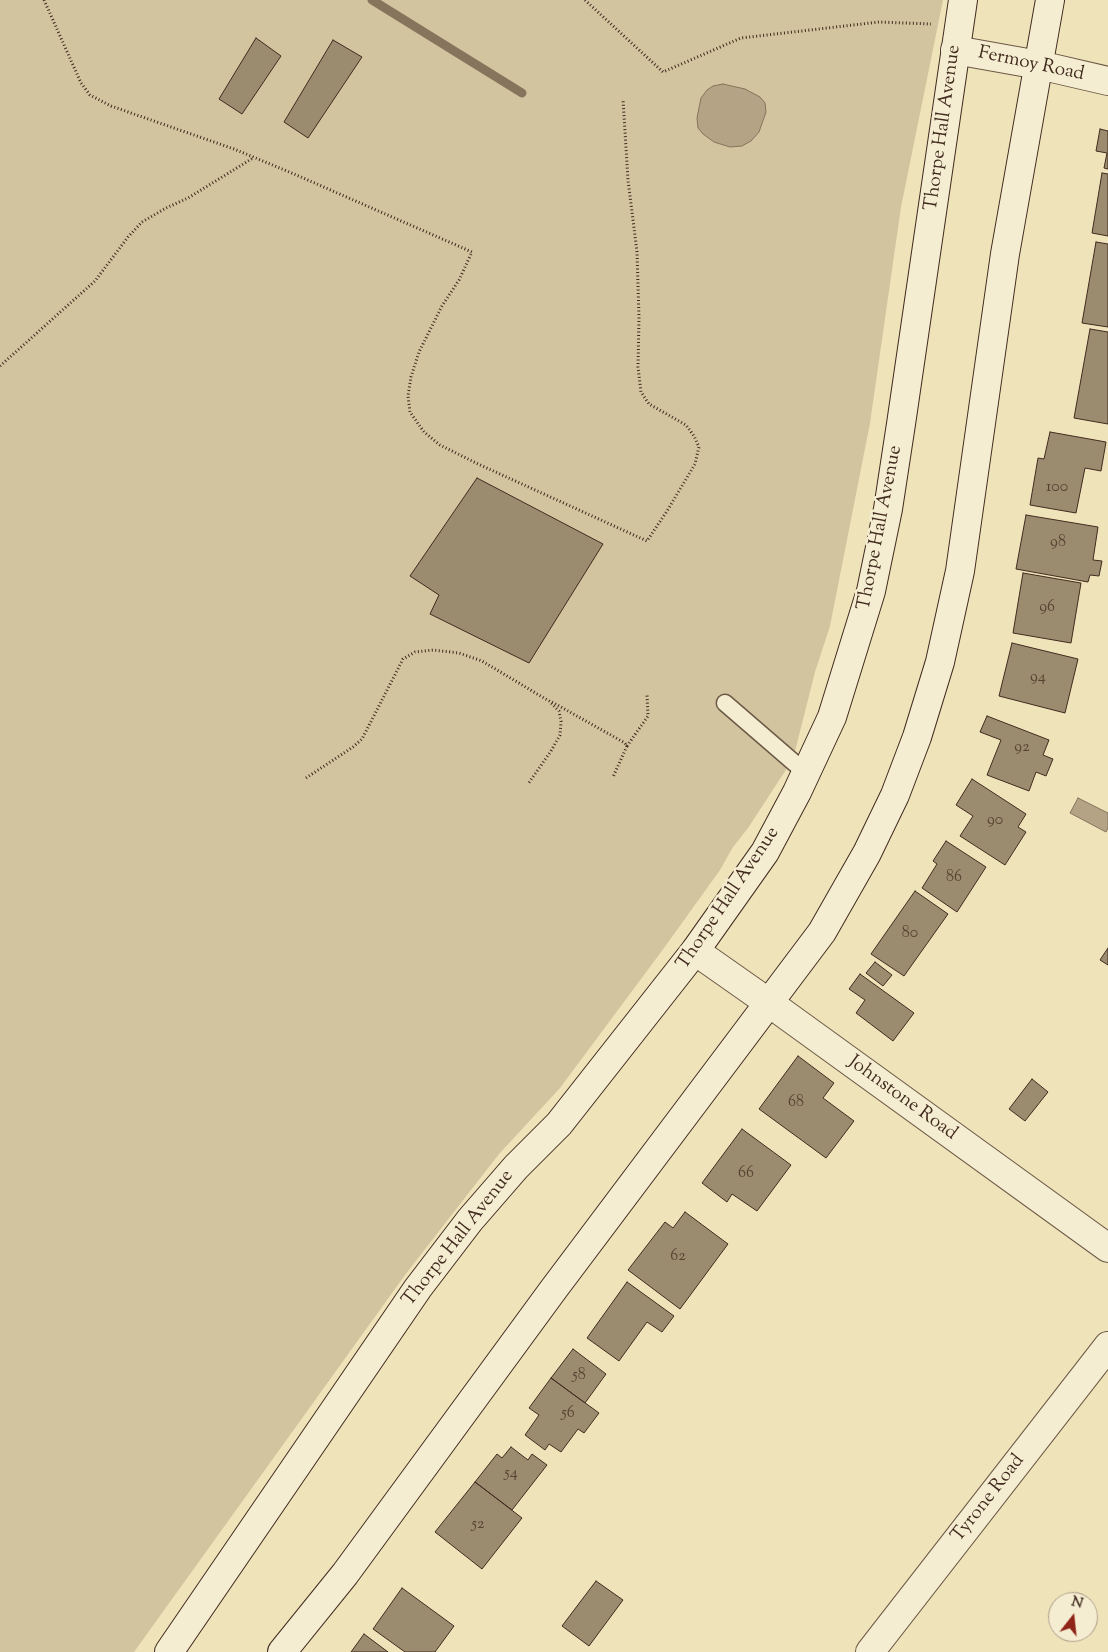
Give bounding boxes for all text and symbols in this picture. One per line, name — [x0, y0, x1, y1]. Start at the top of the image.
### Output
street label: Fermoy Road — [976, 43, 1086, 87]
street label: Thorpe Hall Avenue — [921, 44, 967, 212]
street label: Thorpe Hall Avenue — [854, 444, 908, 612]
house number: 100 — [1046, 478, 1068, 498]
house number: 98 — [1050, 533, 1066, 553]
house number: 96 — [1039, 598, 1055, 618]
house number: 94 — [1030, 668, 1046, 688]
house number: 92 — [1014, 738, 1030, 758]
house number: 90 — [987, 811, 1003, 831]
street label: Thorpe Hall Avenue — [673, 823, 785, 975]
house number: 86 — [946, 868, 962, 888]
house number: 80 — [902, 924, 918, 944]
street label: Johnstone Road — [843, 1052, 961, 1146]
house number: 68 — [788, 1093, 804, 1113]
house number: 66 — [738, 1164, 754, 1184]
street label: Thorpe Hall Avenue — [399, 1166, 519, 1312]
house number: 62 — [670, 1247, 686, 1267]
house number: 58 — [572, 1366, 586, 1386]
house number: 56 — [561, 1404, 575, 1424]
street label: Tyrone Road — [948, 1450, 1030, 1548]
house number: 54 — [504, 1464, 518, 1484]
house number: 52 — [472, 1515, 484, 1535]
north arrow — [1048, 1592, 1098, 1642]
text: N — [1069, 1592, 1085, 1615]

